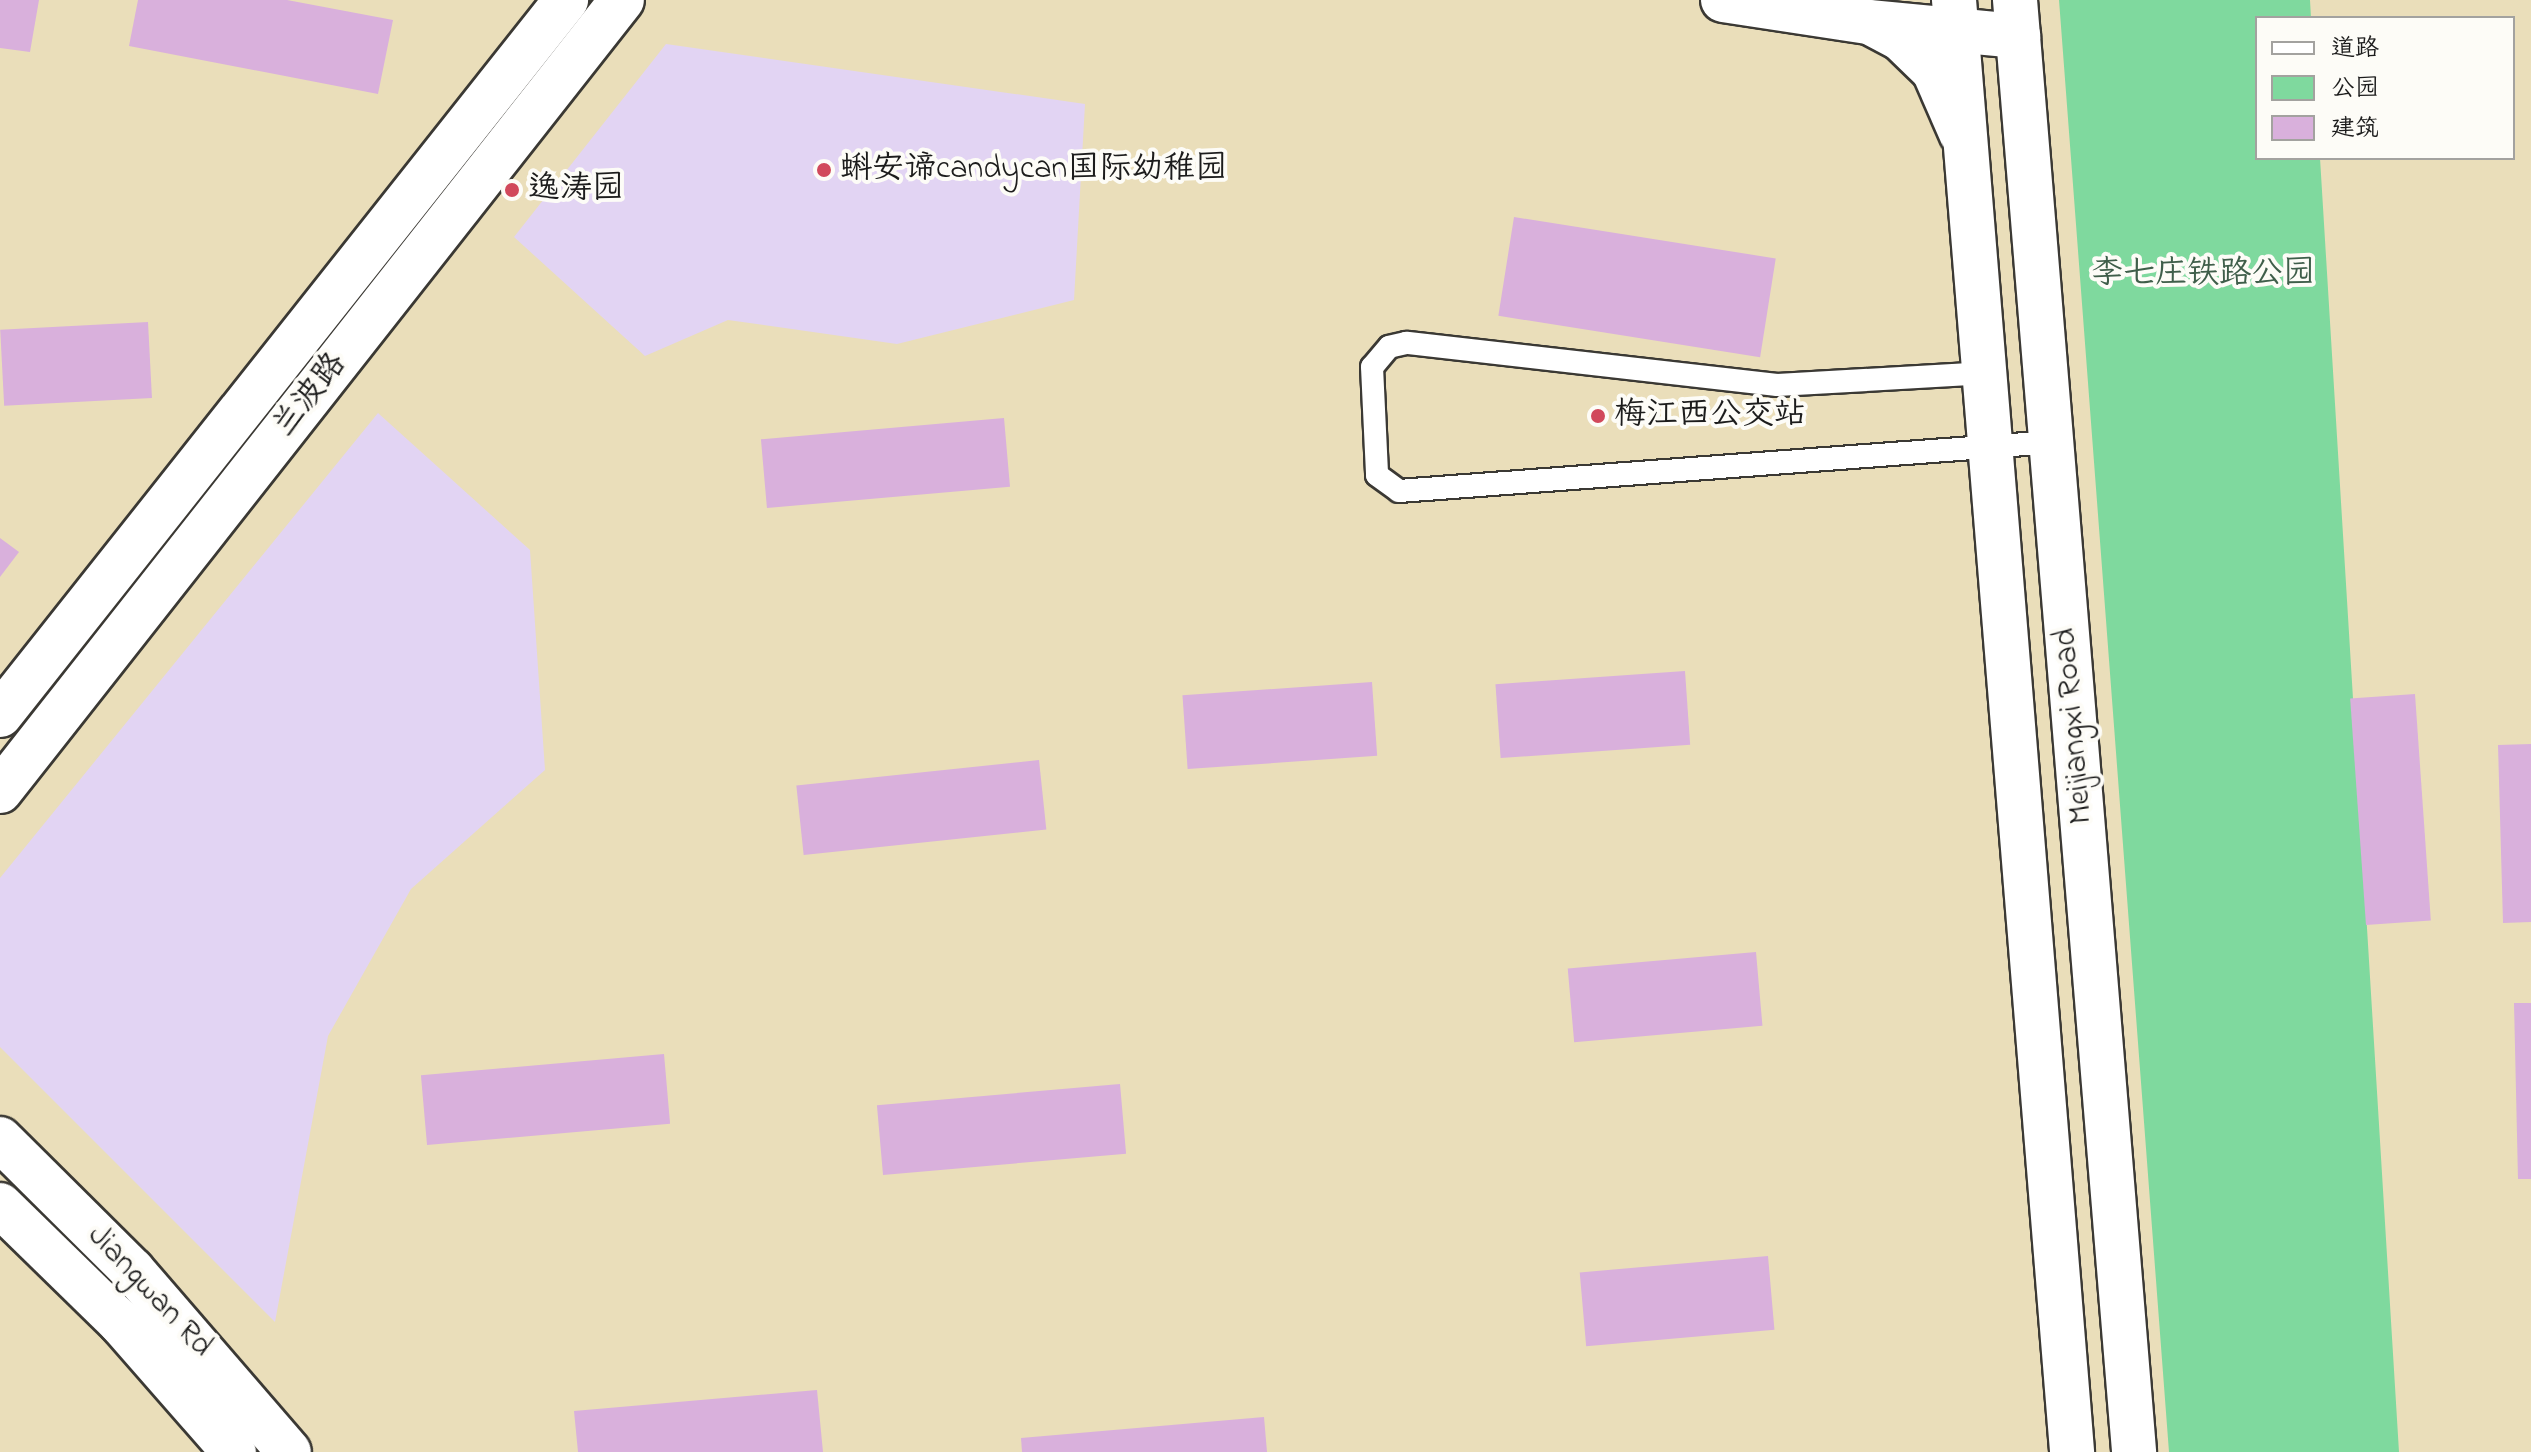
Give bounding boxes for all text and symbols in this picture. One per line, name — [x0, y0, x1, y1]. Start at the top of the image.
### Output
legend — [2255, 16, 2515, 160]
text: 道路 — [2331, 32, 2379, 67]
text: 公园 — [2331, 72, 2379, 107]
text: 建筑 — [2331, 112, 2379, 147]
place label: 蝌安谛candycan国际幼稚园 — [840, 151, 1227, 189]
marker: 蝌安谛candycan国际幼稚园 — [815, 161, 833, 179]
place label: 逸涛园 — [528, 171, 624, 209]
marker: 逸涛园 — [503, 181, 521, 199]
park label: 李七庄铁路公园 — [2091, 256, 2315, 294]
street label: 兰波路 — [266, 346, 356, 446]
place label: 梅江西公交站 — [1614, 397, 1806, 435]
marker: 梅江西公交站 — [1589, 407, 1607, 425]
street label: Meijiangxi Road — [2047, 626, 2103, 826]
street label: Jiangwan Rd — [78, 1218, 220, 1366]

